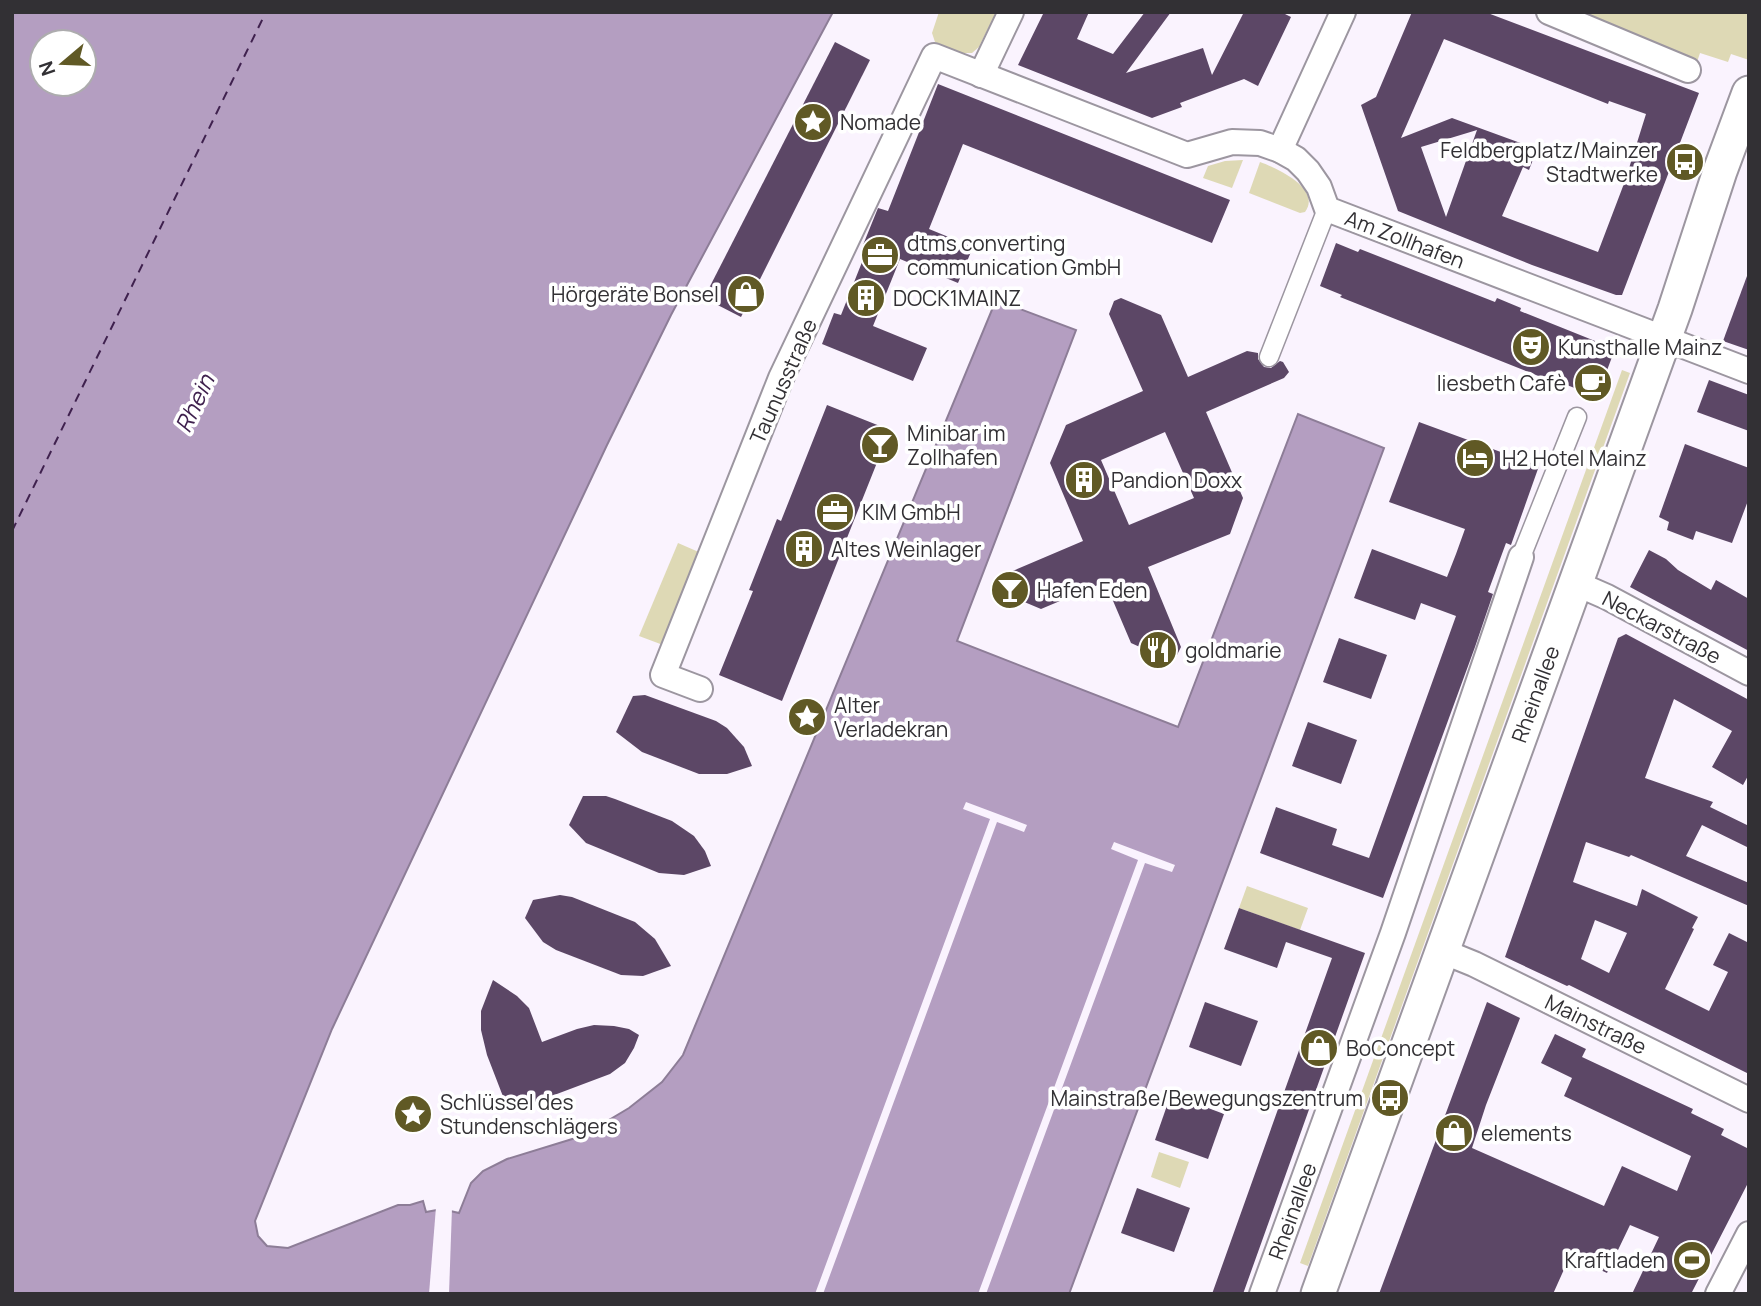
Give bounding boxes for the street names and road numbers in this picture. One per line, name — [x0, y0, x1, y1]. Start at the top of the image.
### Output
street label: Am Zollhafen — [1341, 203, 1469, 275]
street label: Taunusstraße — [743, 314, 823, 448]
street label: Neckarstraße — [1598, 584, 1726, 670]
street label: Rheinallee — [1505, 642, 1565, 746]
street label: Mainstraße — [1541, 987, 1651, 1061]
street label: Rheinallee — [1262, 1159, 1322, 1263]

